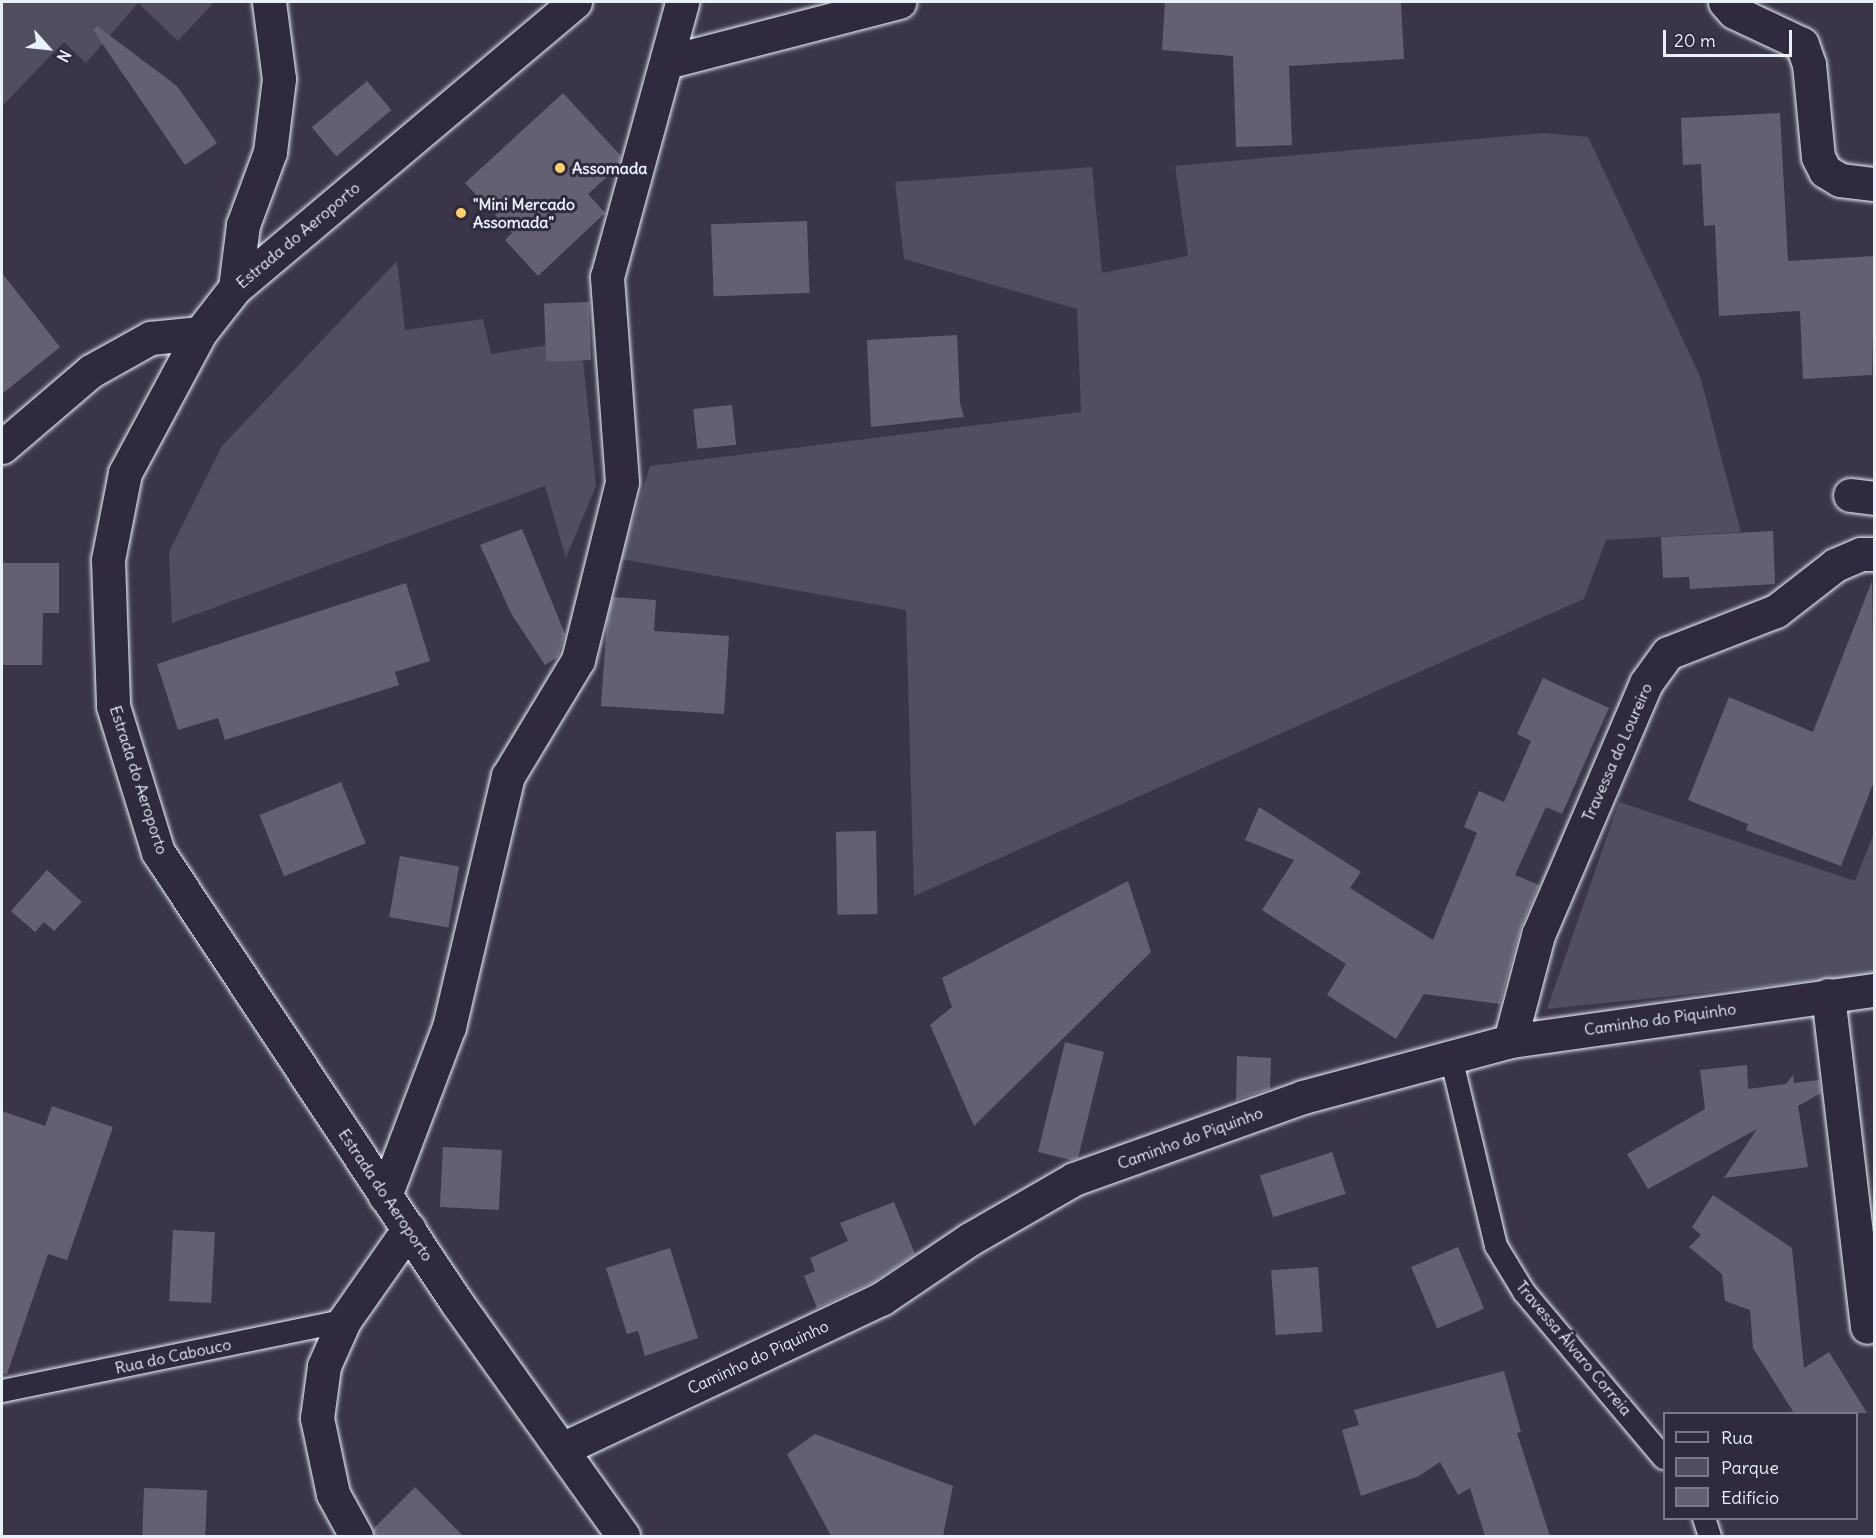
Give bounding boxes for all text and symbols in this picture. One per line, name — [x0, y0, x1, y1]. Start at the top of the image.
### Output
north arrow — [18, 18, 78, 78]
scale bar — [1666, 18, 1795, 56]
text: 20 m — [1674, 29, 1716, 52]
text: N — [53, 47, 75, 66]
place label: Assomada — [572, 158, 647, 178]
marker: Assomada — [553, 161, 567, 175]
street label: Estrada do Aeroporto — [232, 178, 364, 292]
place label: "Mini Mercado Assomada" — [473, 194, 575, 232]
marker: "Mini Mercado Assomada" — [454, 206, 468, 220]
street label: Travessa do Loureiro — [1578, 680, 1656, 824]
street label: Estrada do Aeroporto — [106, 703, 172, 857]
street label: Caminho do Piquinho — [1583, 999, 1737, 1039]
street label: Caminho do Piquinho — [1115, 1103, 1265, 1173]
street label: Estrada do Aeroporto — [335, 1125, 437, 1265]
street label: Travessa Álvaro Correia — [1512, 1277, 1636, 1419]
street label: Caminho do Piquinho — [685, 1316, 831, 1398]
street label: Rua do Cabouco — [113, 1334, 233, 1378]
legend — [1663, 1412, 1858, 1520]
text: Rua — [1721, 1426, 1753, 1449]
text: Parque — [1721, 1456, 1779, 1479]
text: Edifício — [1721, 1486, 1779, 1509]

